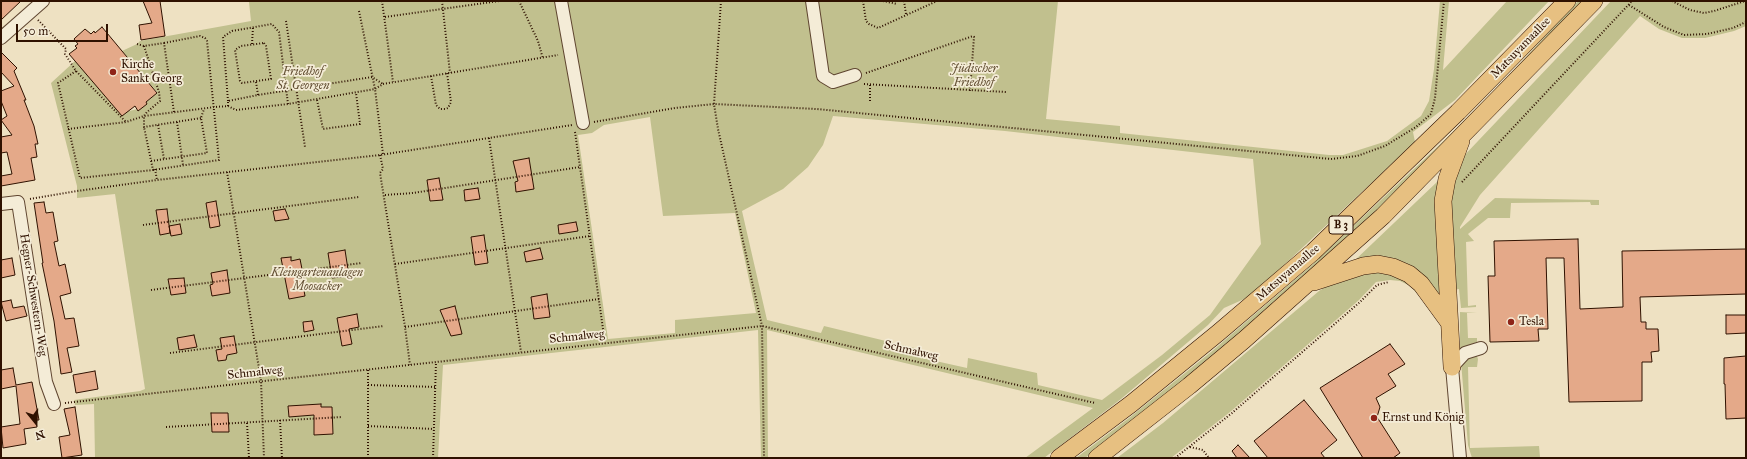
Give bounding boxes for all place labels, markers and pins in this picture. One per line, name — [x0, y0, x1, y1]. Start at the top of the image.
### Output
place label: Kirche Sankt Georg — [121, 58, 182, 86]
marker: Kirche Sankt Georg — [108, 67, 118, 77]
place label: Tesla — [1519, 315, 1544, 329]
marker: Tesla — [1506, 317, 1516, 327]
place label: Ernst und König — [1382, 411, 1464, 425]
marker: Ernst und König — [1369, 413, 1379, 423]

